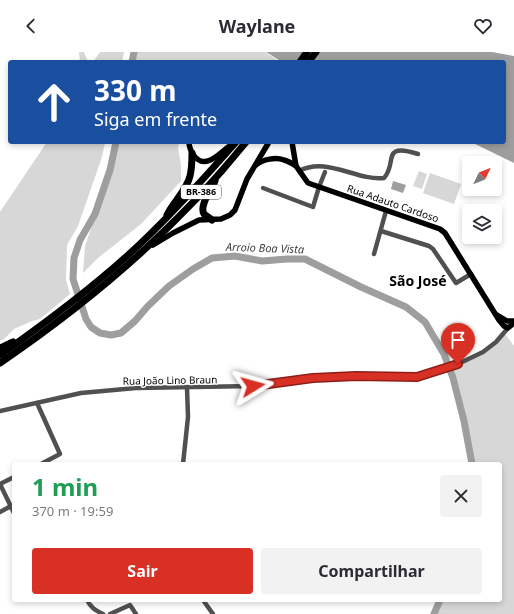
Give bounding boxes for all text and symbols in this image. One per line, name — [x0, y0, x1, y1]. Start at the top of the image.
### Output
text: Waylane — [219, 14, 295, 38]
icon: back — [20, 15, 42, 37]
icon: heart — [472, 15, 494, 37]
text: 330 m — [94, 71, 177, 109]
icon: ahead — [28, 76, 80, 128]
text: Siga em frente — [94, 107, 217, 131]
north arrow — [462, 156, 502, 196]
map controls — [462, 156, 502, 244]
street label: Rua Adauto Cardoso — [345, 181, 441, 225]
road number: BR-386 — [181, 185, 221, 199]
button: layers — [462, 204, 502, 244]
water label: Arroio Boa Vista — [225, 239, 305, 256]
district label: São José — [389, 271, 447, 290]
pin — [441, 323, 475, 364]
icon: arrive — [447, 329, 469, 351]
position arrow — [232, 365, 274, 407]
street label: Rua João Lino Braun — [123, 372, 217, 388]
text: 1 min — [32, 470, 98, 503]
button: close — [440, 475, 482, 517]
text: 370 m · 19:59 — [32, 502, 113, 520]
button: Sair — [32, 548, 253, 594]
button: Compartilhar — [261, 548, 482, 594]

